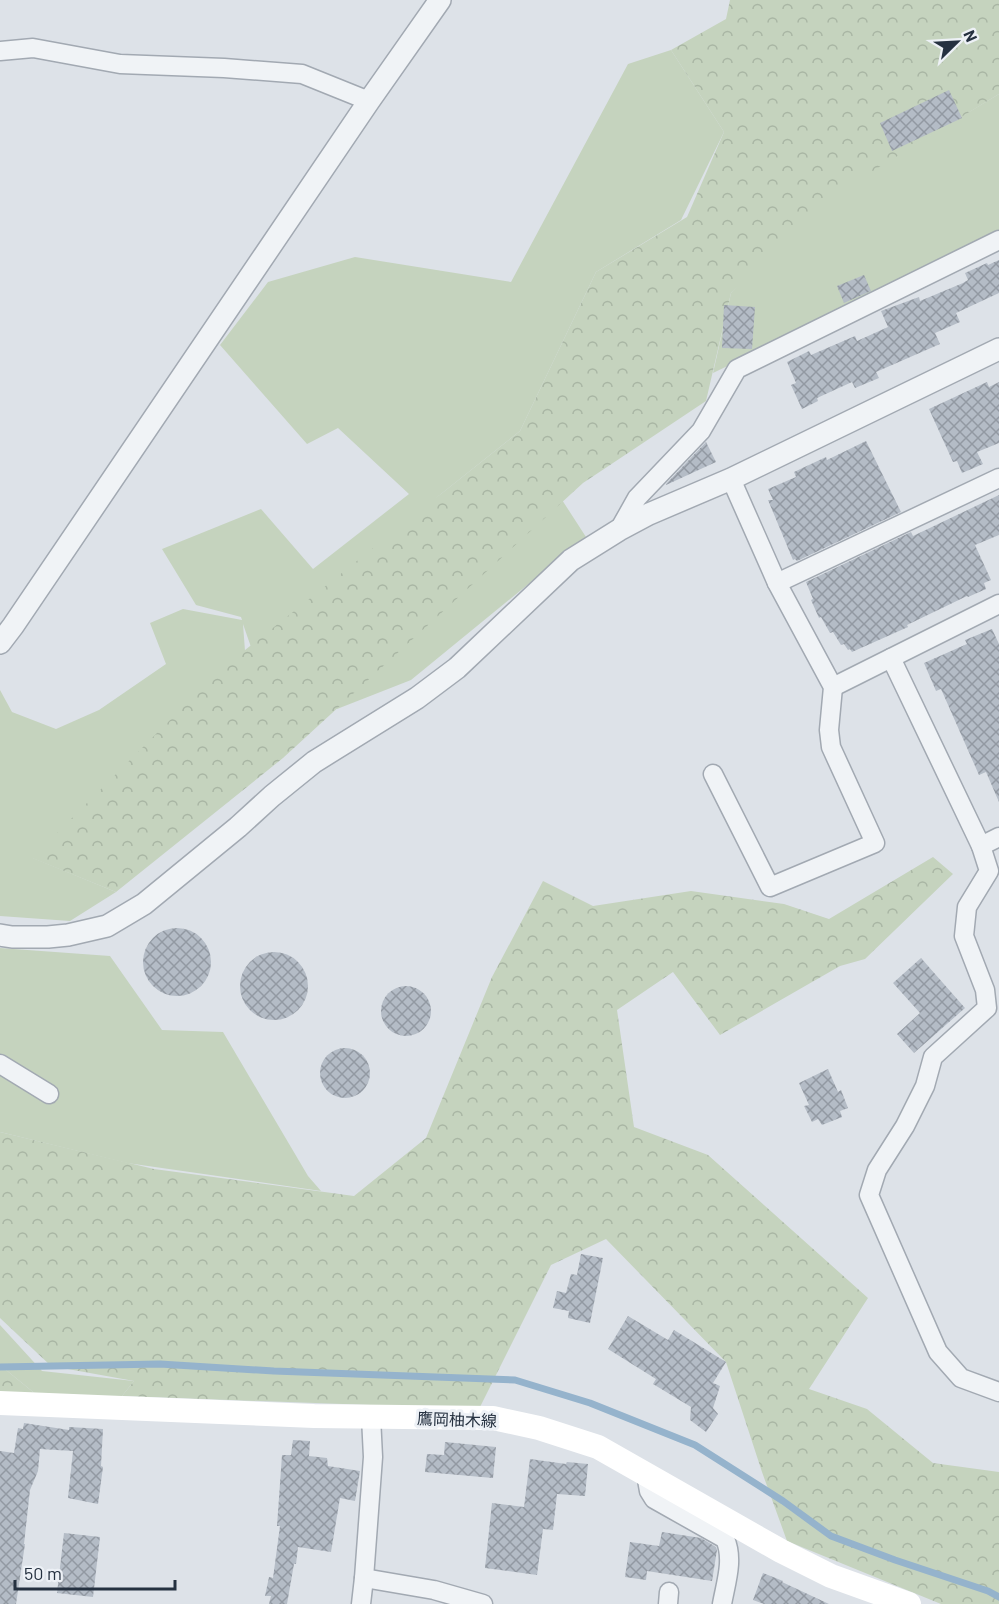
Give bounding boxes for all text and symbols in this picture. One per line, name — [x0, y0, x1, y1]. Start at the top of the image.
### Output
north arrow — [927, 12, 987, 72]
text: N — [960, 27, 982, 44]
street label: 鷹岡柚木線 — [417, 1408, 497, 1430]
scale bar — [15, 1553, 176, 1591]
text: 50 m — [24, 1562, 62, 1584]

